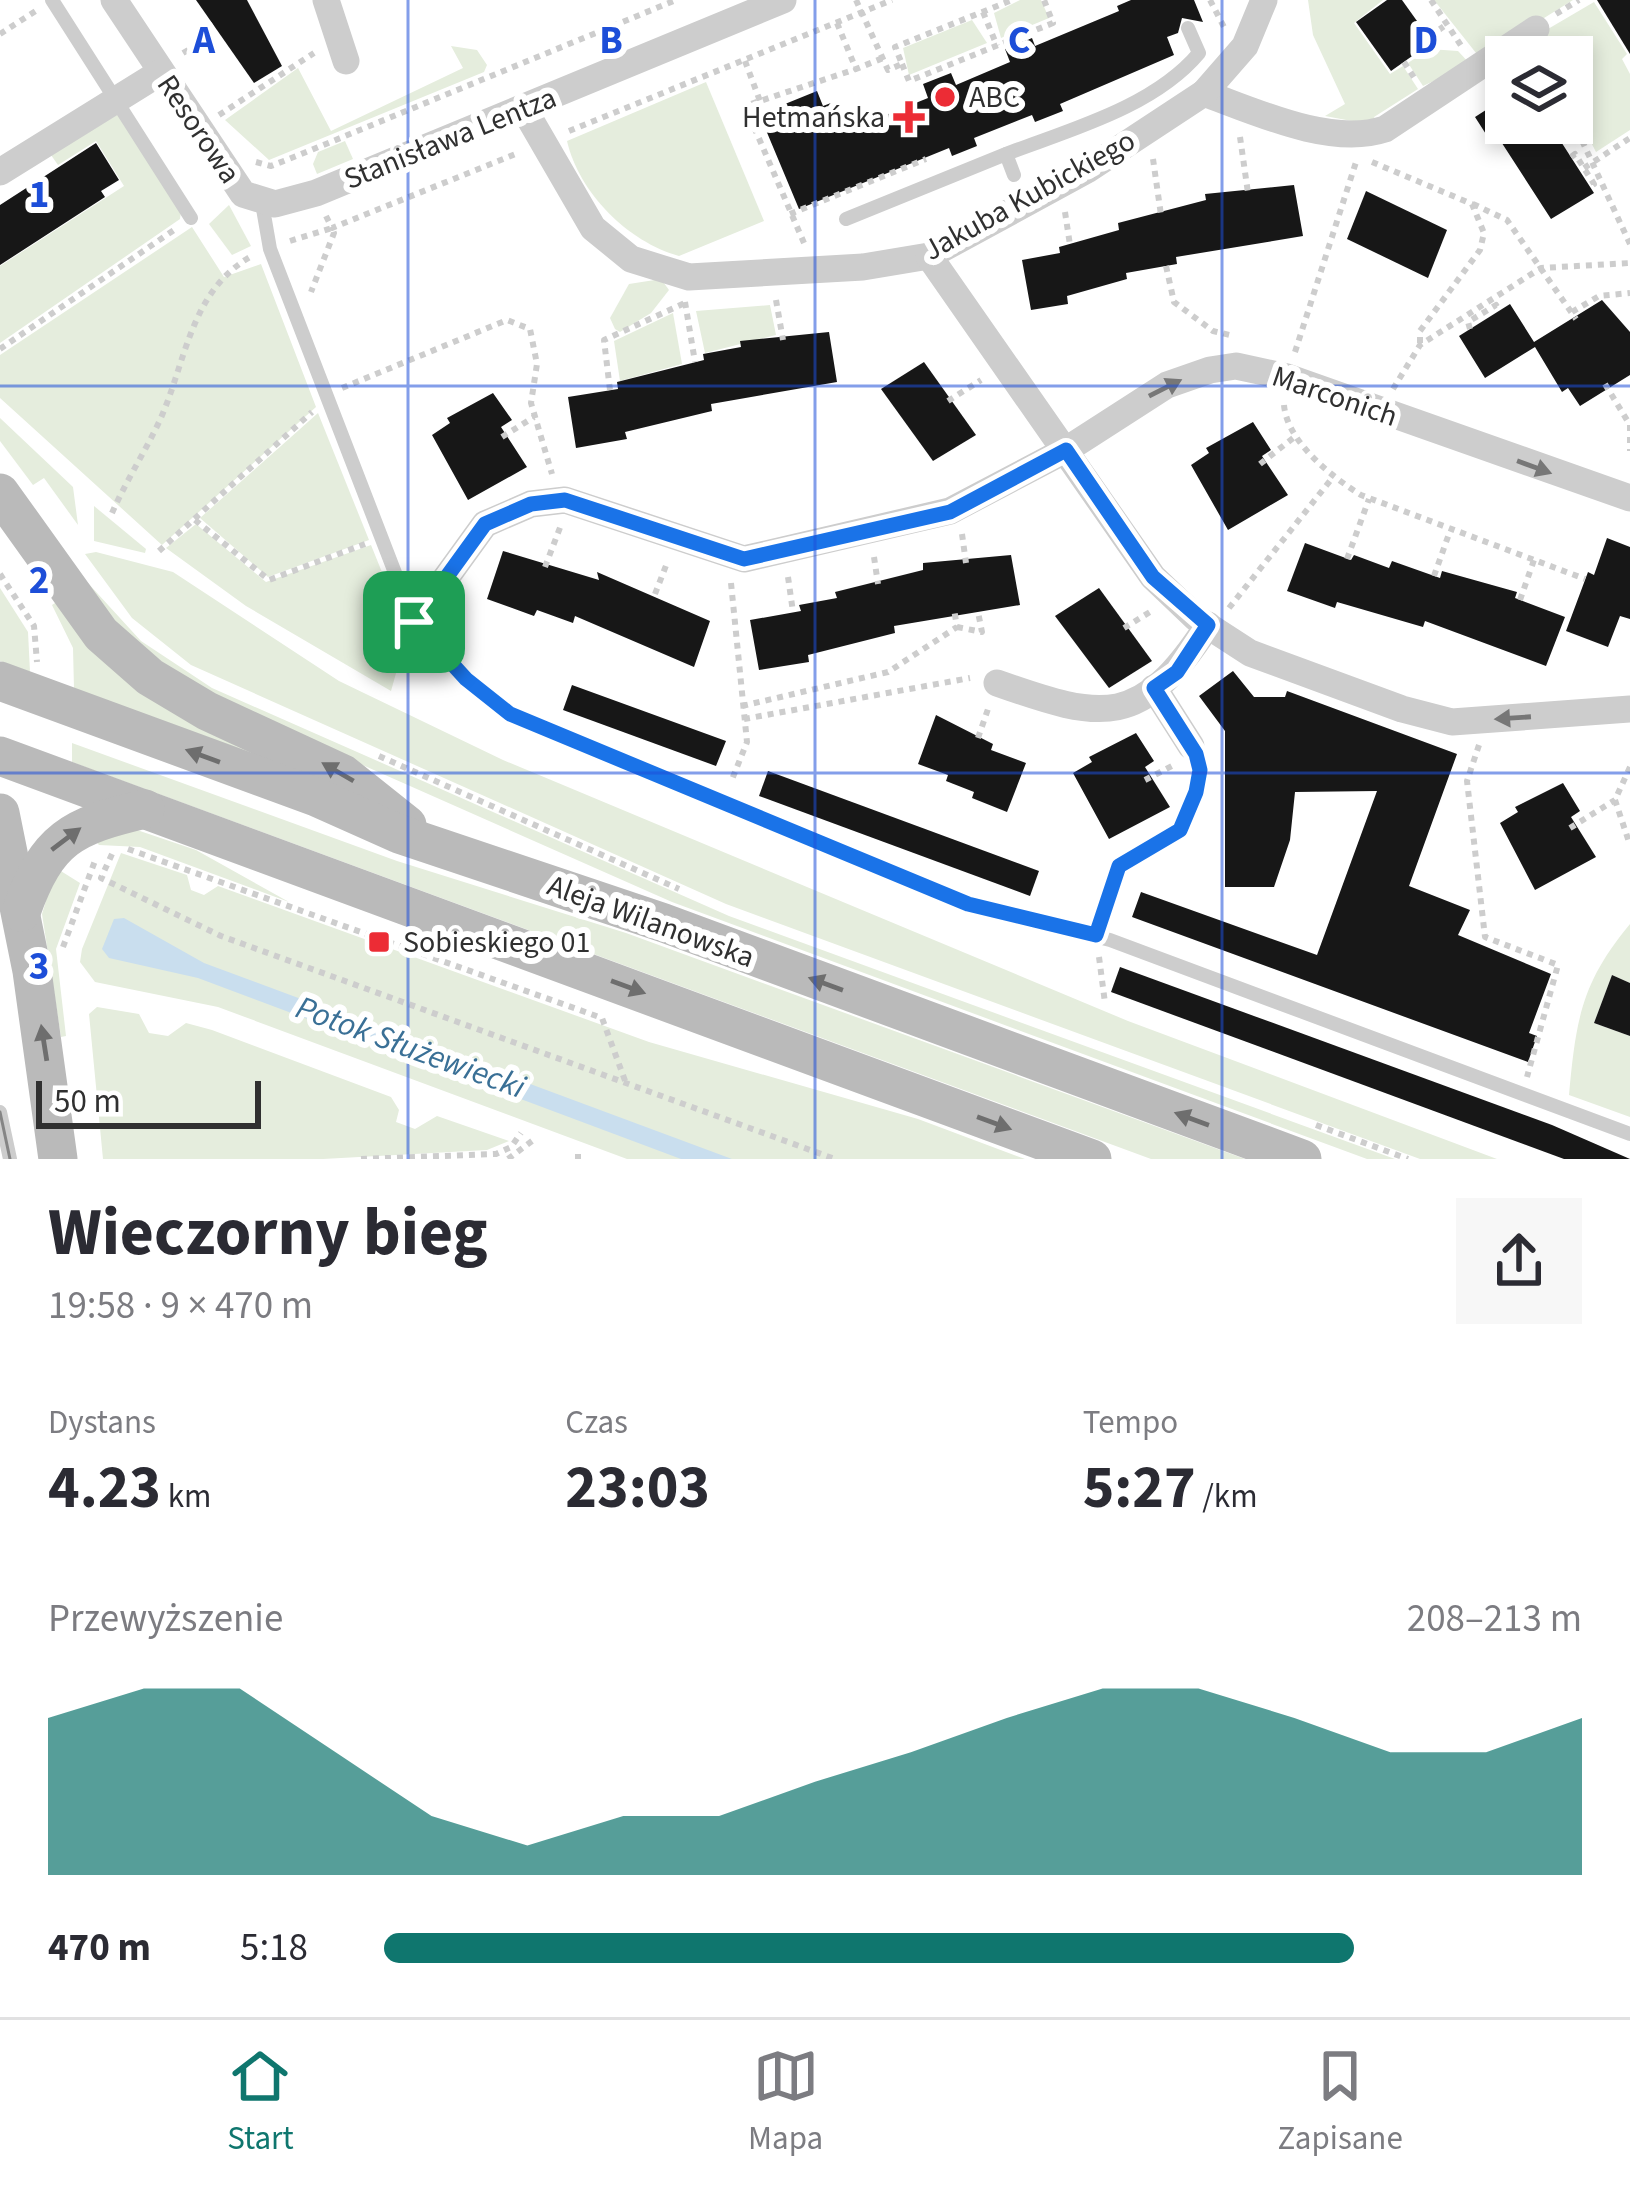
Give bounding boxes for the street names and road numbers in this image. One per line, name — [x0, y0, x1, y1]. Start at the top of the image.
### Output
street label: Resorowa — [146, 66, 251, 192]
street label: Stanisława Lentza — [338, 76, 563, 201]
street label: Jakuba Kubickiego — [915, 119, 1143, 272]
street label: Marconich — [1266, 355, 1403, 438]
street label: Aleja Wilanowska — [541, 864, 760, 979]

